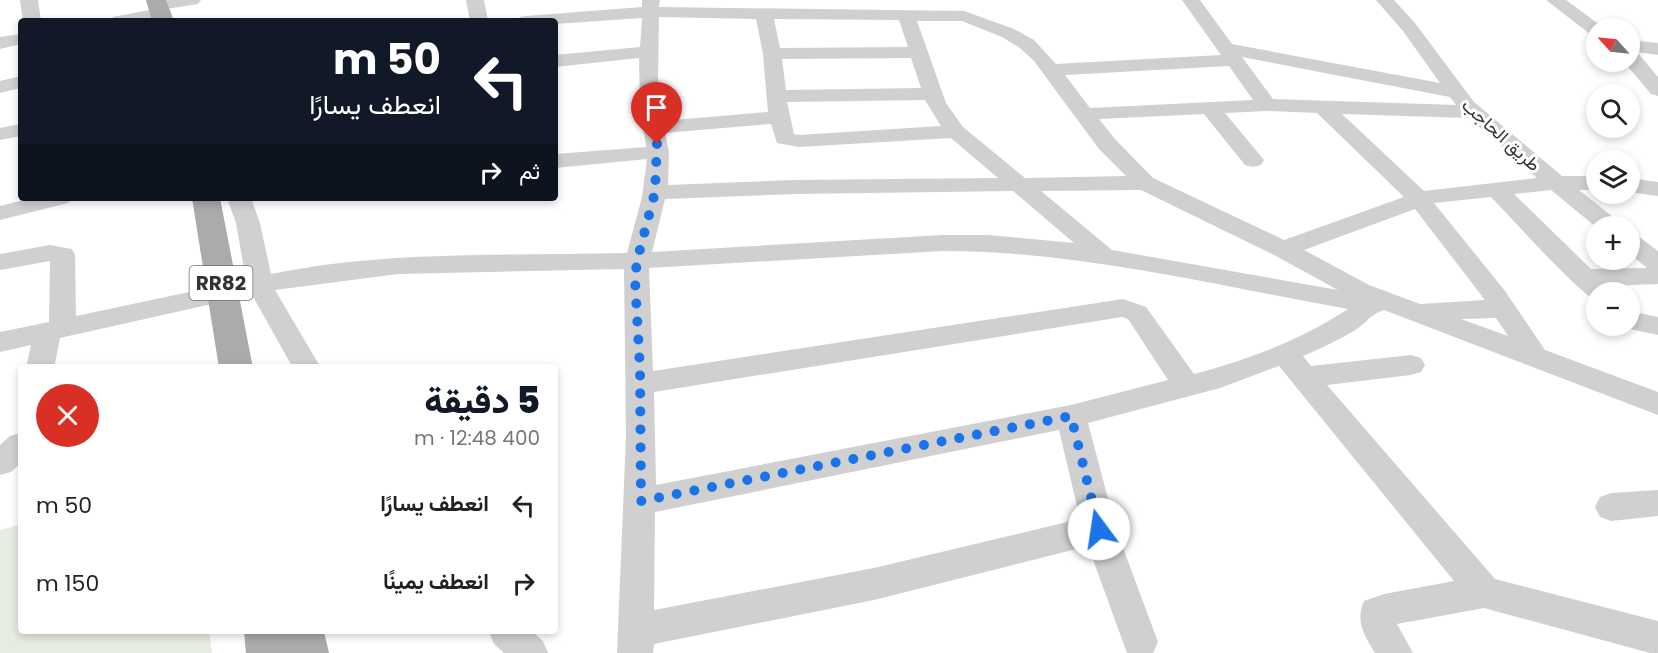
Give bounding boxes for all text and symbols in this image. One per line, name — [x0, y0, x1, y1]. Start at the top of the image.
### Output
north arrow — [1586, 18, 1640, 72]
map controls — [1586, 18, 1640, 336]
text: 50 m — [333, 30, 441, 89]
icon: left — [462, 42, 540, 120]
pin — [631, 82, 682, 144]
button: search — [1586, 84, 1640, 138]
text: انعطف يسارًا — [309, 86, 441, 123]
icon: arrive — [640, 91, 673, 124]
street label: طريق الحاجب — [1457, 93, 1546, 177]
button: layers — [1586, 150, 1640, 204]
icon: right — [474, 156, 507, 189]
text: ثم — [519, 156, 540, 187]
button: + — [1586, 216, 1640, 270]
road number: RR82 — [190, 266, 252, 300]
button: − — [1586, 282, 1640, 336]
text: 5 دقيقة — [424, 375, 540, 426]
button: close — [36, 384, 99, 447]
text: 400 m · 12:48 — [414, 424, 540, 452]
text: انعطف يسارًا — [380, 488, 489, 519]
icon: left — [507, 489, 540, 522]
text: 50 m — [36, 490, 92, 521]
position arrow — [1067, 497, 1131, 561]
text: انعطف يمينًا — [383, 566, 489, 597]
icon: right — [507, 567, 540, 600]
text: 150 m — [36, 568, 99, 599]

